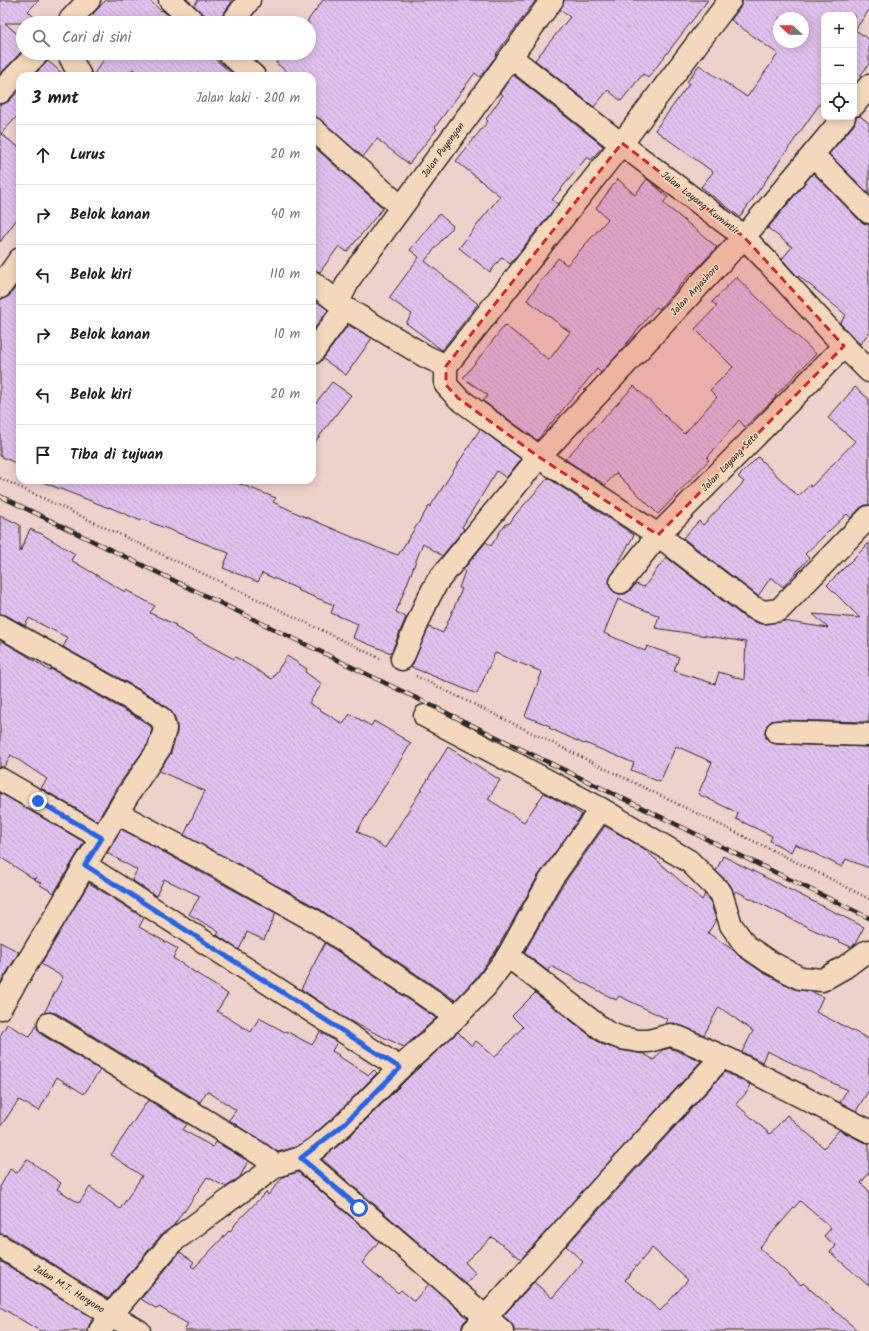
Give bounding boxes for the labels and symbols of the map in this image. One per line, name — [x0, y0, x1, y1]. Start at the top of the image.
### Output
north arrow — [773, 12, 809, 48]
street label: Jalan Puyengan — [417, 119, 469, 181]
street label: Jalan Layang Kumintir — [657, 167, 743, 239]
street label: Jalan Anjashoro — [666, 260, 724, 320]
street label: Jalan Layang Seto — [697, 428, 763, 495]
route end — [29, 792, 47, 810]
route start — [350, 1199, 368, 1217]
street label: Jalan M.T. Haryono — [30, 1261, 108, 1318]

